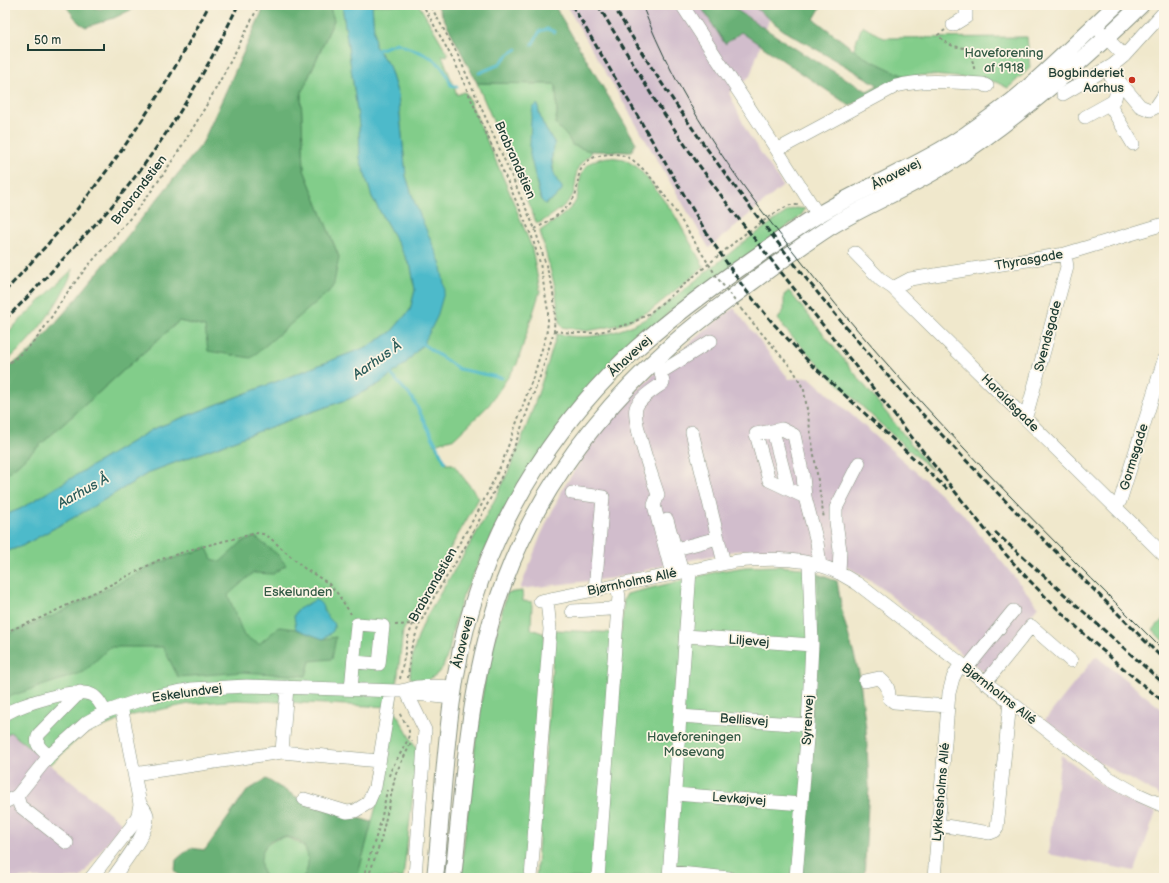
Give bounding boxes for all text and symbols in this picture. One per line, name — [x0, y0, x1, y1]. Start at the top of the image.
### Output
scale bar — [28, 26, 104, 52]
text: 50 m — [34, 33, 61, 48]
park label: Haveforening af 1918 — [965, 45, 1043, 76]
place label: Bogbinderiet Aarhus — [1048, 65, 1125, 96]
marker: Bogbinderiet Aarhus — [1127, 75, 1137, 85]
street label: Brabrandstien — [491, 119, 539, 201]
street label: Brabrandstien — [108, 152, 170, 228]
street label: Åhavevej — [869, 155, 923, 193]
street label: Thyrasgade — [994, 246, 1065, 274]
street label: Svendsgade — [1031, 298, 1065, 373]
street label: Åhavevej — [605, 332, 655, 380]
water label: Aarhus Å — [348, 336, 405, 384]
street label: Haraldsgade — [978, 371, 1043, 436]
street label: Gormsgade — [1116, 421, 1152, 492]
water label: Aarhus Å — [53, 469, 112, 513]
street label: Brabrandstien — [405, 545, 461, 625]
street label: Bjørnholms Allé — [586, 565, 678, 599]
park label: Eskelunden — [264, 584, 332, 600]
street label: Åhavevej — [449, 614, 477, 670]
street label: Liljevej — [728, 632, 770, 650]
street label: Bjørnholms Allé — [958, 660, 1040, 728]
street label: Eskelundvej — [151, 680, 223, 706]
street label: Syrenvej — [799, 695, 817, 745]
street label: Bellisvej — [719, 710, 769, 730]
park label: Haveforeningen Mosevang — [647, 729, 741, 760]
street label: Lykkesholms Allé — [929, 742, 953, 842]
street label: Levkøjvej — [711, 789, 767, 809]

